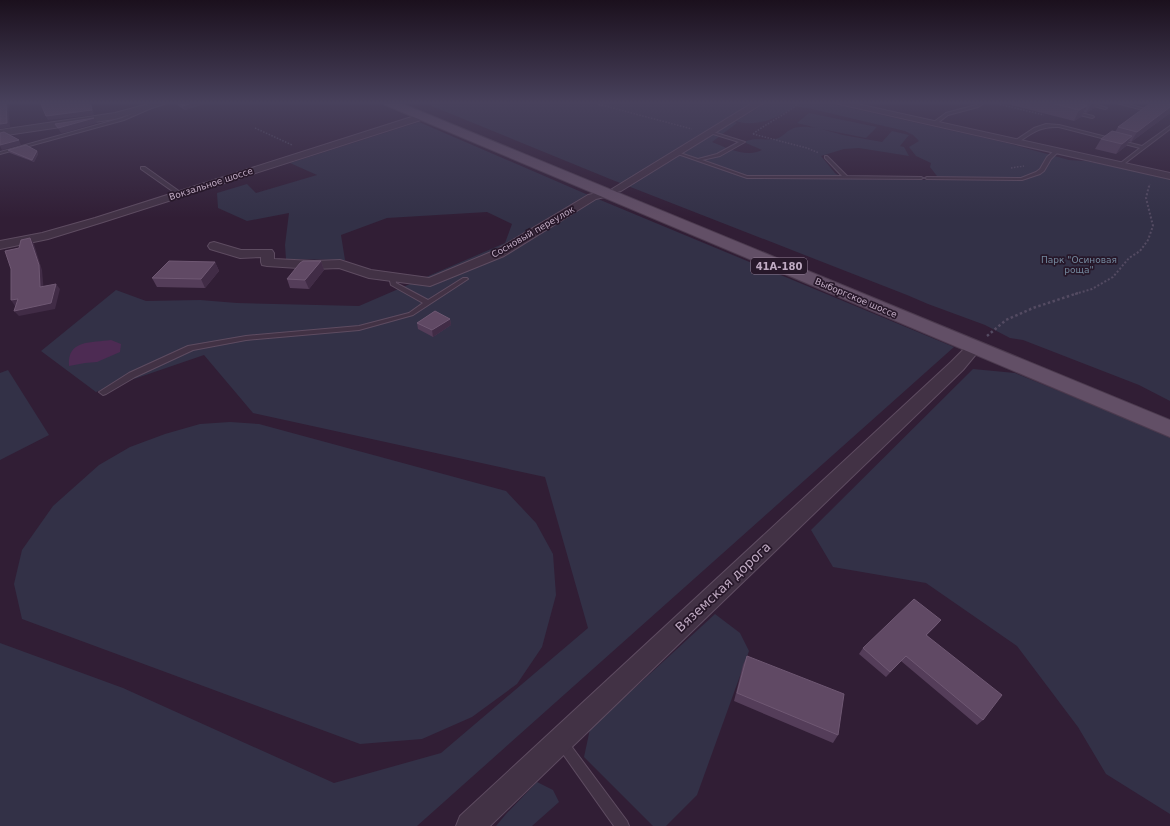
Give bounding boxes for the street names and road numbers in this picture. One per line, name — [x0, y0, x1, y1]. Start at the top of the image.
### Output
street label: Вокзальное шоссе — [168, 166, 255, 202]
street label: Сосновый переулок — [490, 204, 577, 260]
road number: 41А-180 — [751, 258, 807, 274]
street label: Выборгское шоссе — [813, 276, 899, 320]
street label: Вяземская дорога — [672, 539, 774, 635]

